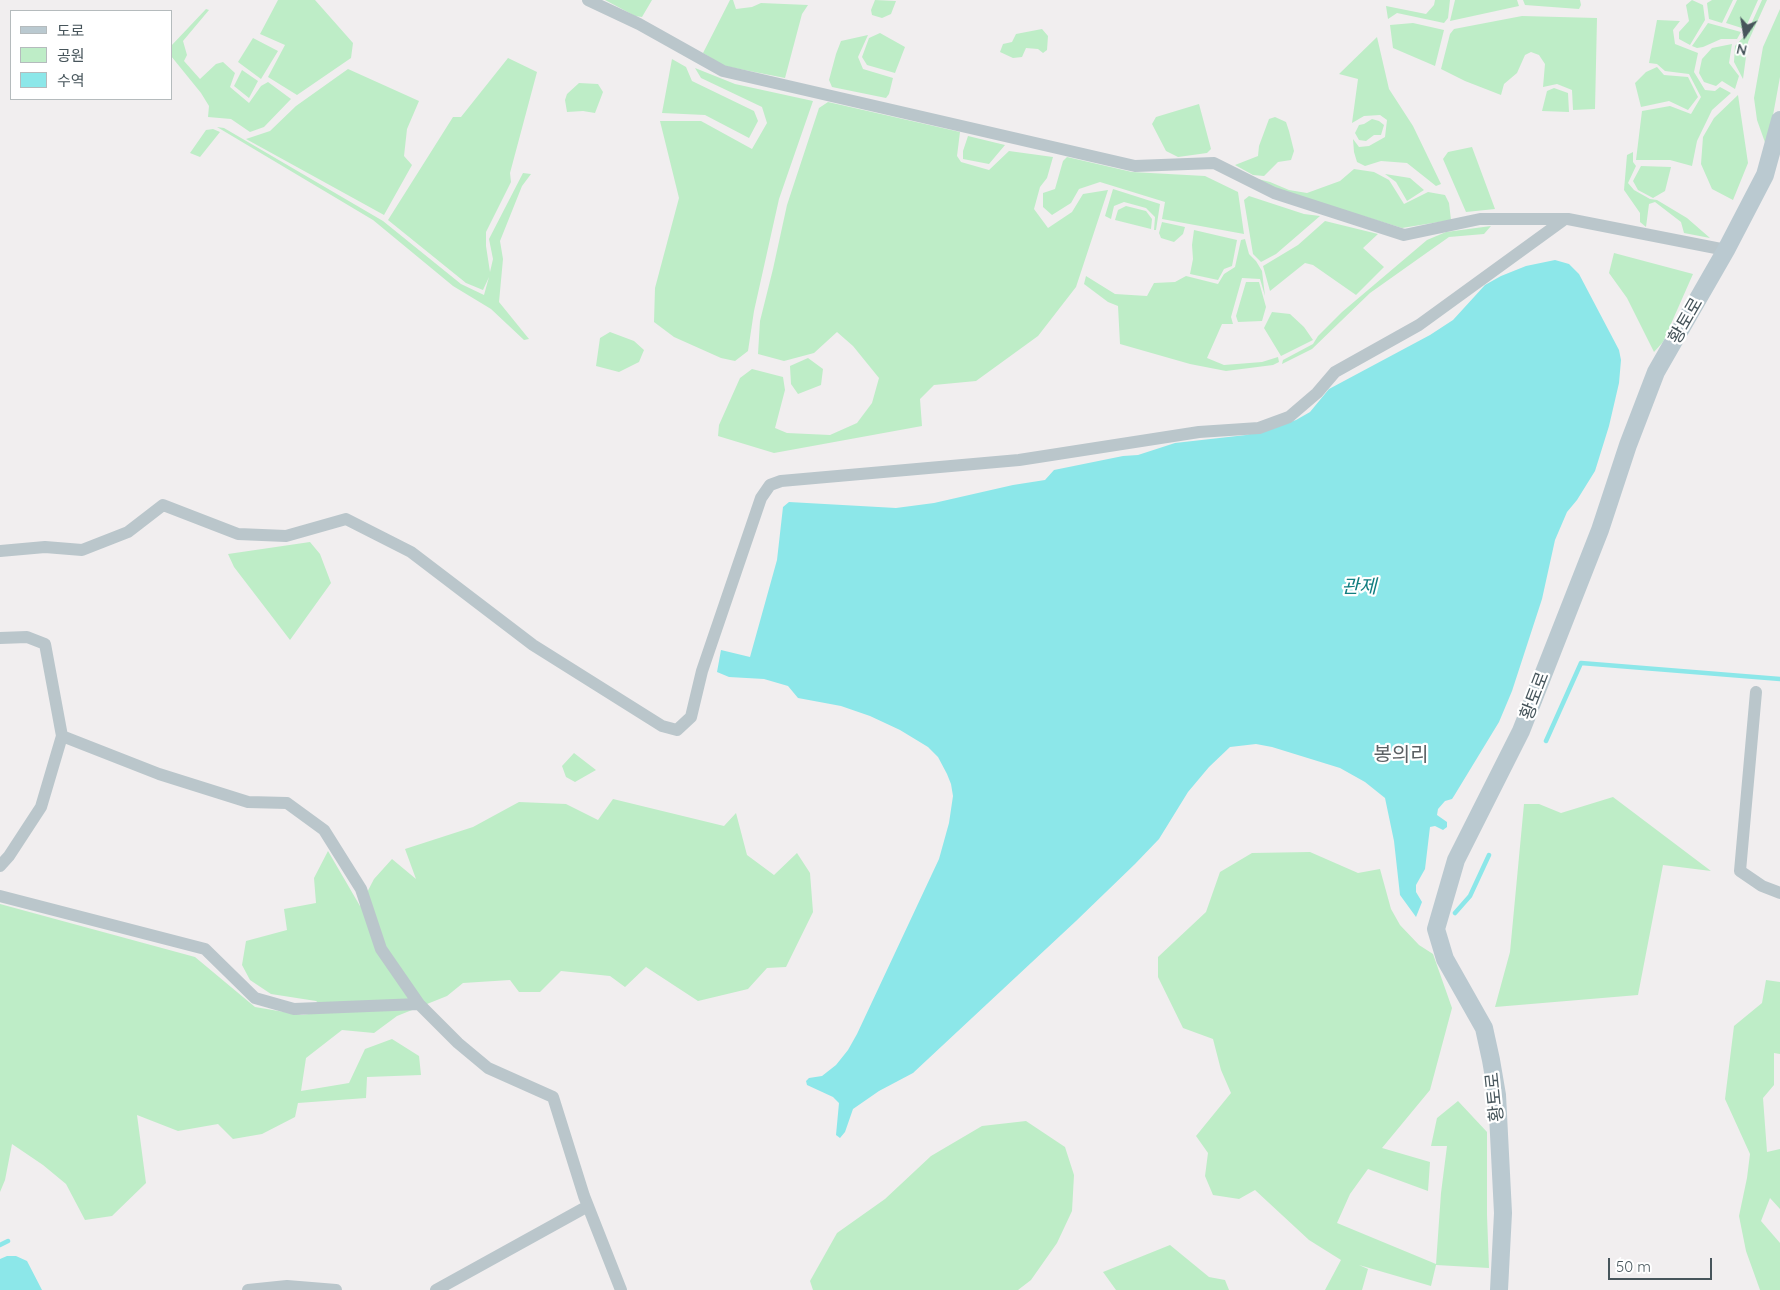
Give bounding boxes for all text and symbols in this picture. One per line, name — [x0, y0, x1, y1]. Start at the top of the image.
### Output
legend — [10, 10, 172, 100]
north arrow — [1720, 10, 1770, 60]
text: 도로 — [57, 21, 85, 40]
text: N — [1735, 40, 1749, 60]
text: 공원 — [57, 46, 85, 65]
text: 수역 — [57, 71, 85, 90]
street label: 황토로 — [1664, 294, 1708, 348]
water label: 관제 — [1342, 576, 1376, 598]
street label: 황토로 — [1516, 669, 1554, 723]
district label: 봉의리 — [1373, 743, 1429, 767]
street label: 황토로 — [1482, 1071, 1508, 1123]
scale bar — [1610, 1248, 1714, 1280]
text: 50 m — [1616, 1257, 1651, 1276]

